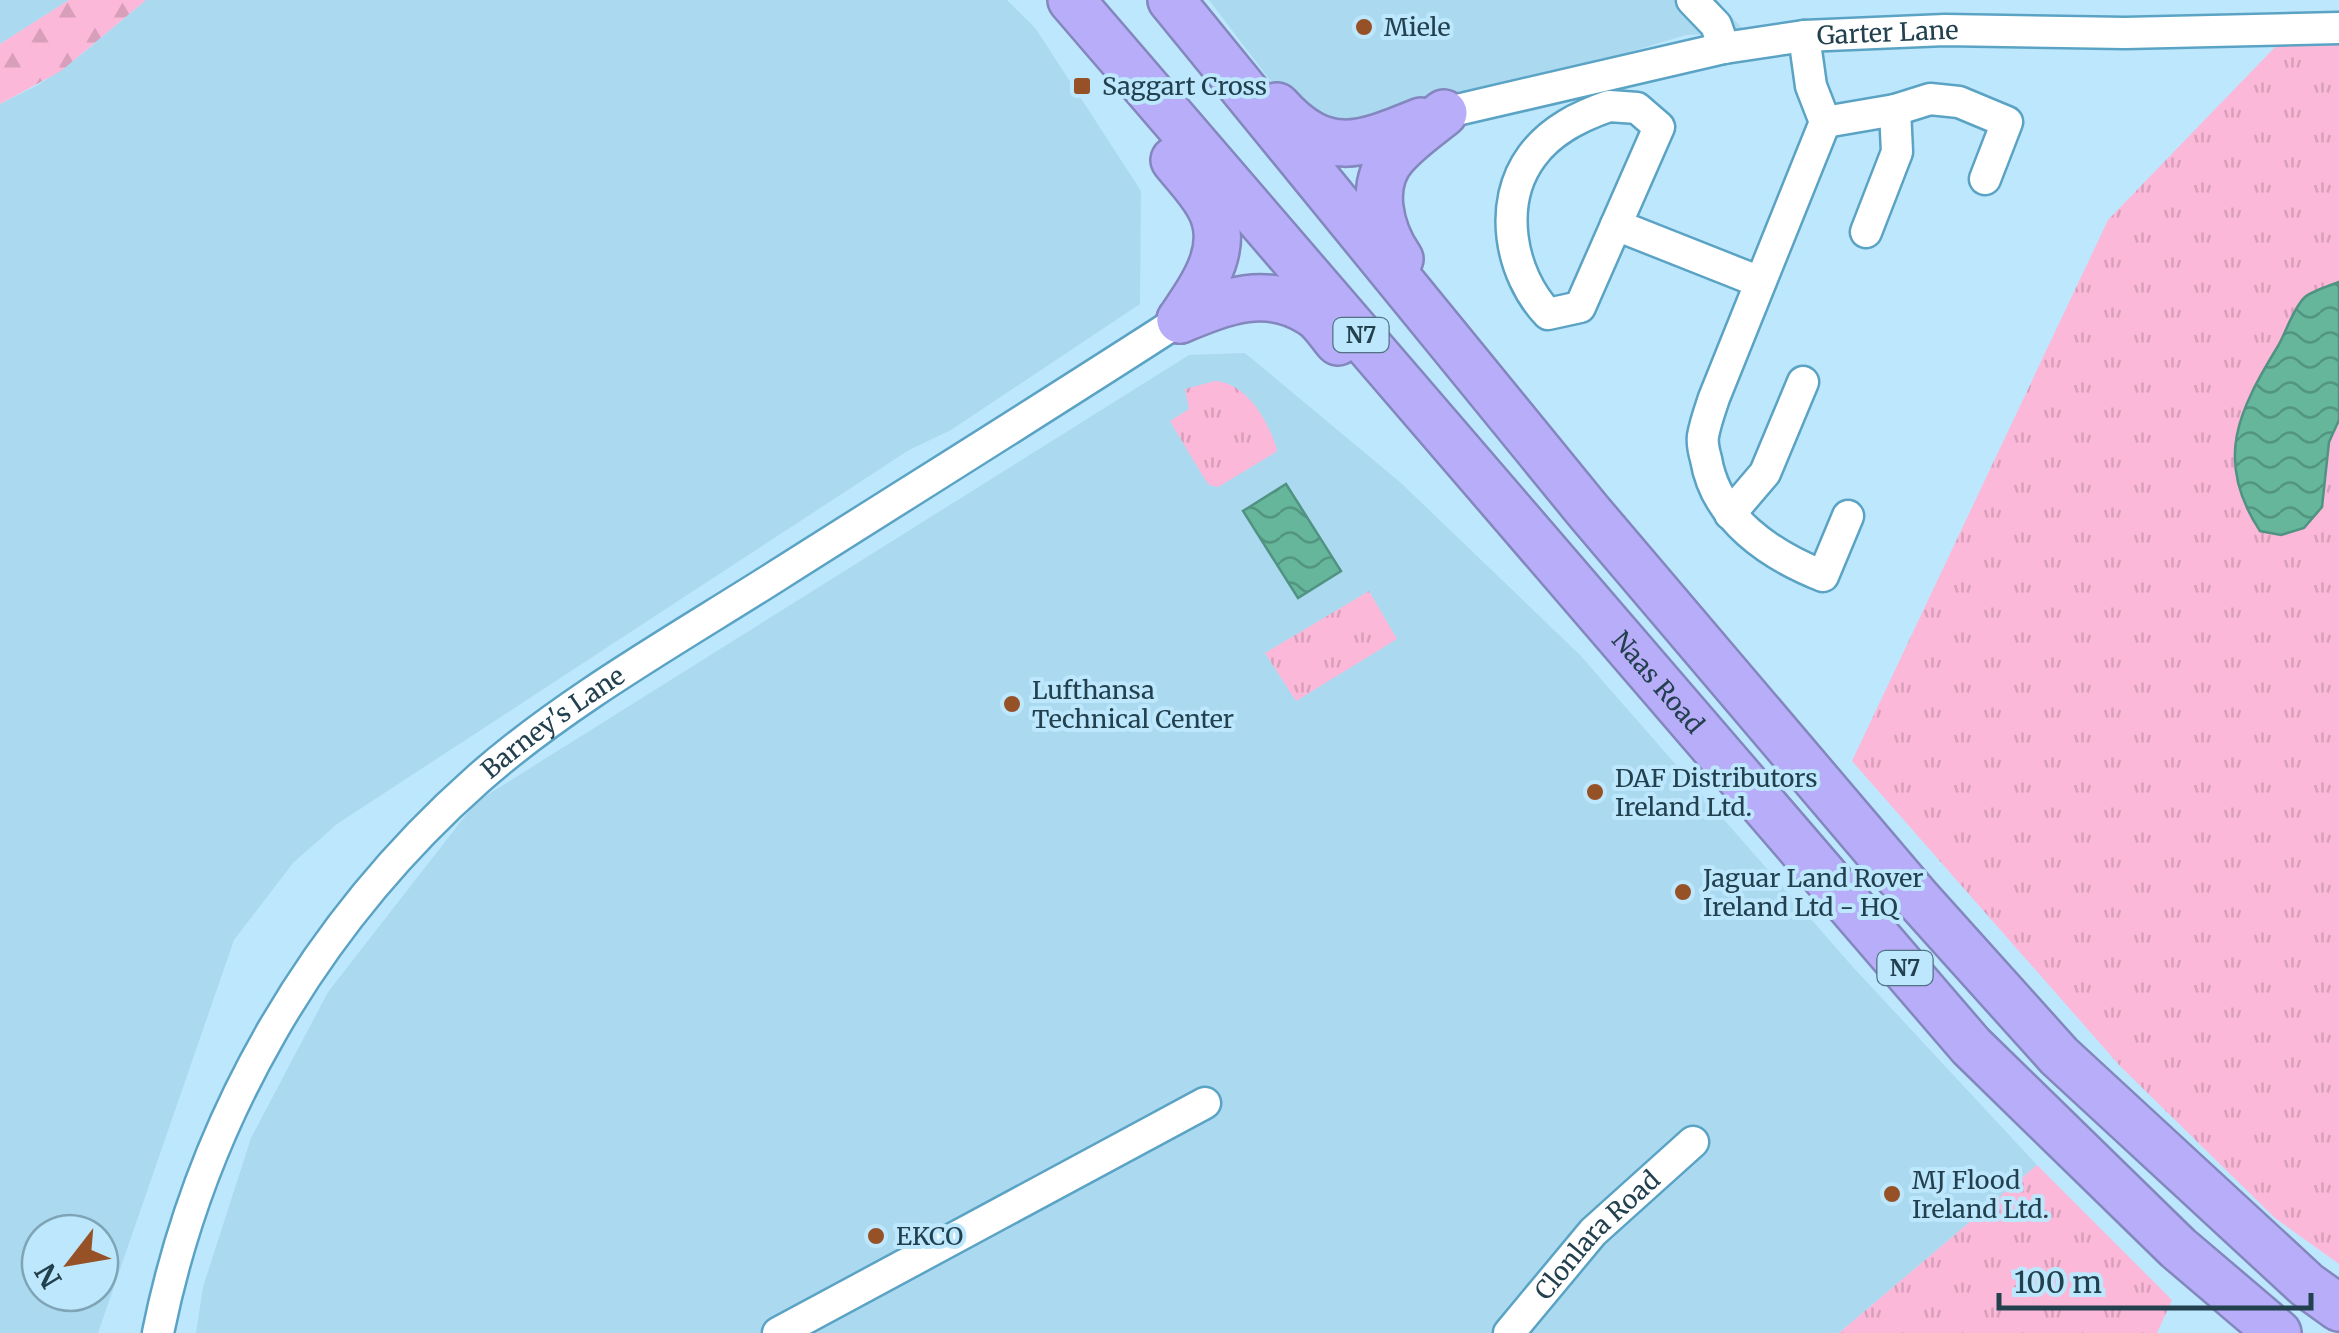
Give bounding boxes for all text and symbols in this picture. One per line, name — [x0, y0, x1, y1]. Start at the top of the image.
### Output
place label: Miele — [1384, 11, 1451, 43]
street label: Garter Lane — [1816, 14, 1959, 51]
marker: Miele — [1353, 16, 1375, 38]
place label: Saggart Cross — [1102, 70, 1267, 102]
marker: Saggart Cross — [1071, 75, 1093, 97]
road number: N7 — [1334, 318, 1388, 352]
street label: Naas Road — [1605, 624, 1711, 740]
street label: Barney's Lane — [474, 659, 631, 785]
place label: Lufthansa Technical Center — [1032, 674, 1234, 735]
marker: Lufthansa Technical Center — [1001, 693, 1023, 715]
place label: DAF Distributors Ireland Ltd. — [1615, 762, 1817, 823]
marker: DAF Distributors Ireland Ltd. — [1584, 781, 1606, 803]
place label: Jaguar Land Rover Ireland Ltd - HQ — [1702, 862, 1924, 923]
marker: Jaguar Land Rover Ireland Ltd - HQ — [1672, 881, 1694, 903]
road number: N7 — [1878, 951, 1932, 985]
street label: Clonlara Road — [1528, 1164, 1666, 1306]
place label: MJ Flood Ireland Ltd. — [1912, 1164, 2049, 1225]
marker: MJ Flood Ireland Ltd. — [1881, 1183, 1903, 1205]
north arrow — [20, 1213, 120, 1313]
place label: EKCO — [896, 1220, 963, 1252]
marker: EKCO — [865, 1225, 887, 1247]
scale bar — [1999, 1248, 2312, 1310]
text: N — [27, 1257, 70, 1295]
text: 100 m — [2014, 1263, 2102, 1301]

